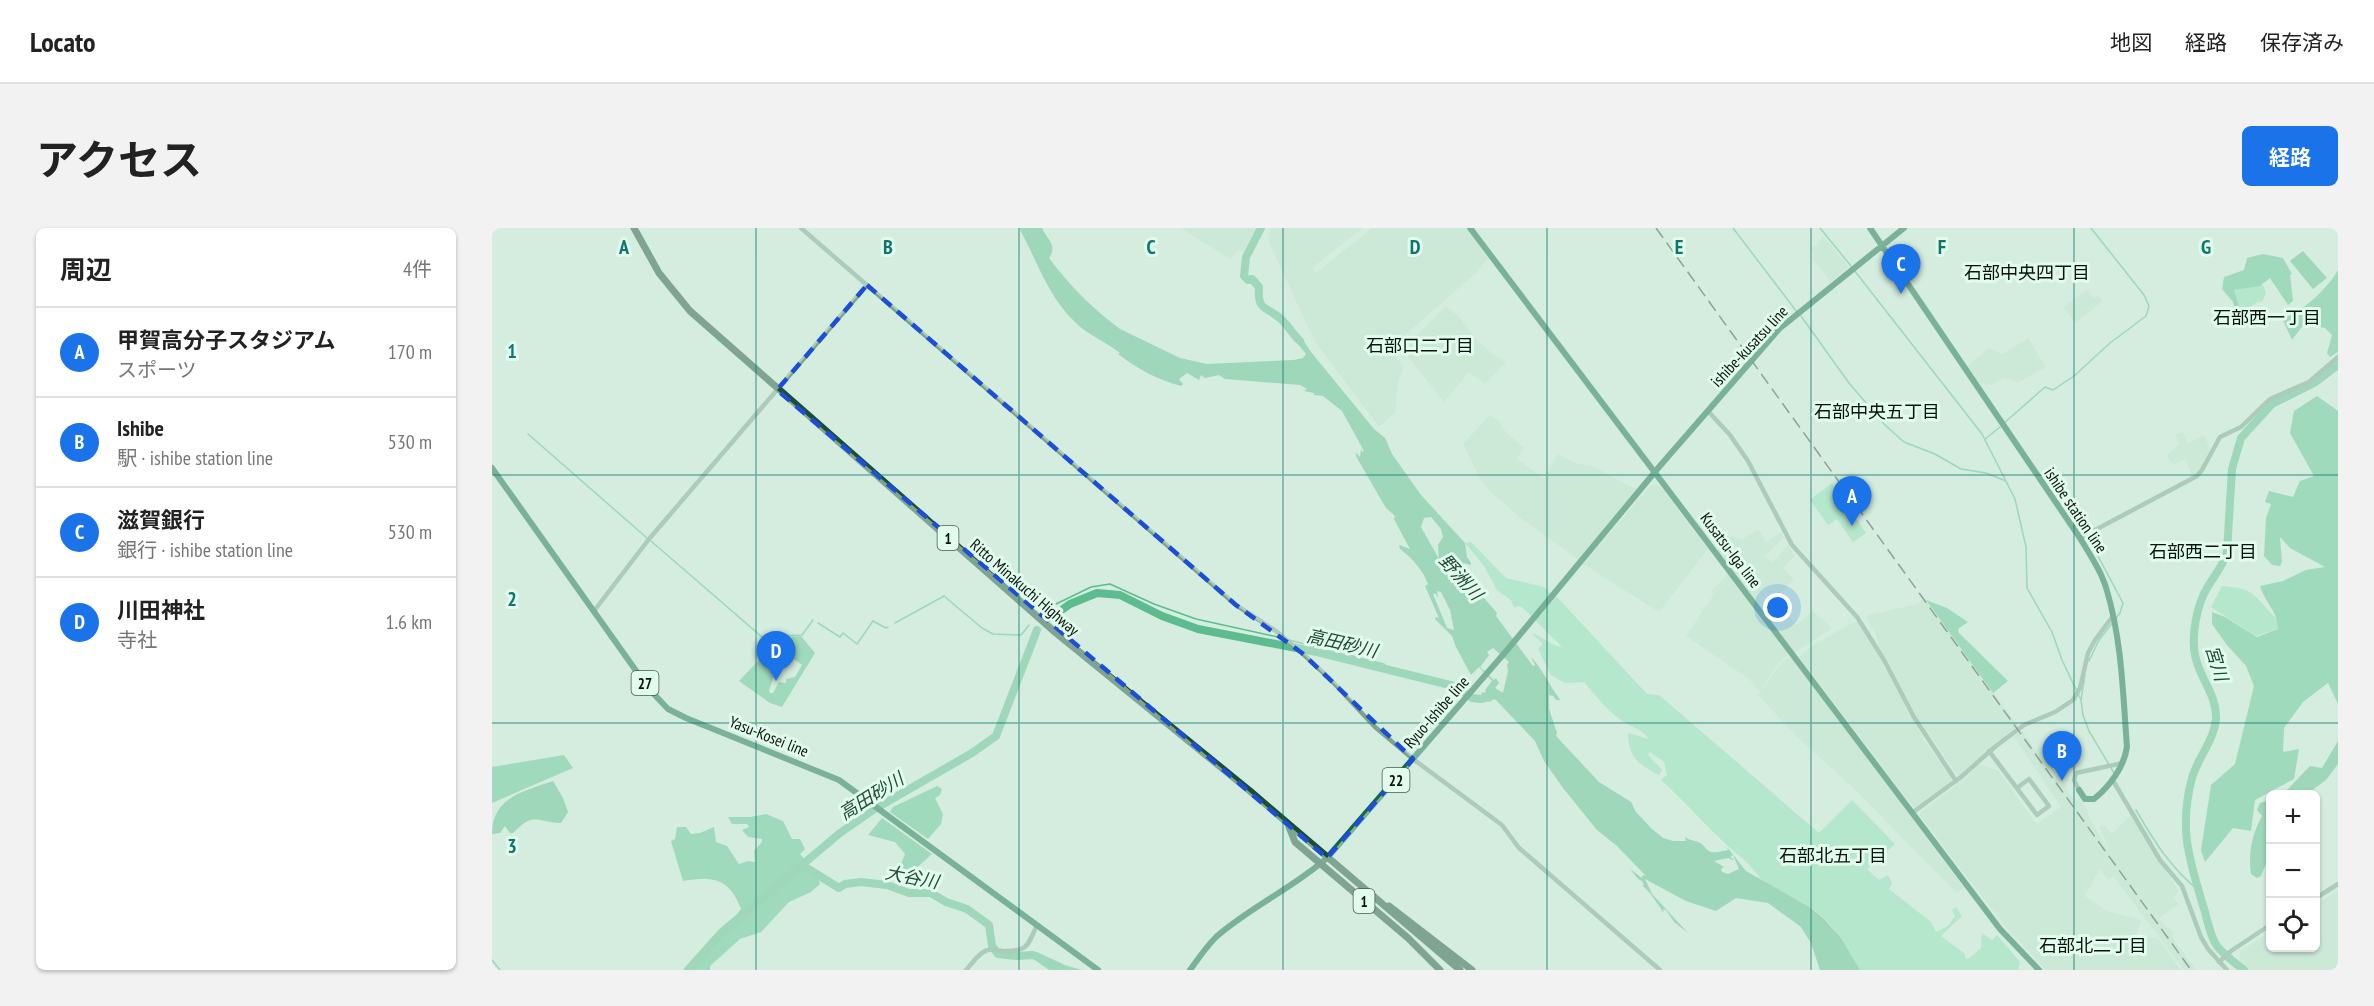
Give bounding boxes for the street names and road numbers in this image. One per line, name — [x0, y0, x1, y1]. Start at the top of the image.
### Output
street label: ishibe-kusatsu line — [1706, 301, 1792, 391]
street label: ishibe station line — [2040, 464, 2112, 556]
street label: Kusatsu-Iga line — [1696, 508, 1766, 592]
road number: 1 — [938, 526, 958, 550]
street label: Ritto Minakuchi Highway — [966, 534, 1084, 640]
road number: 27 — [632, 671, 658, 695]
street label: Ryuo-Ishibe line — [1399, 672, 1473, 752]
street label: Yasu-Kosei line — [726, 711, 812, 761]
road number: 22 — [1382, 768, 1410, 792]
road number: 1 — [1354, 889, 1374, 913]

